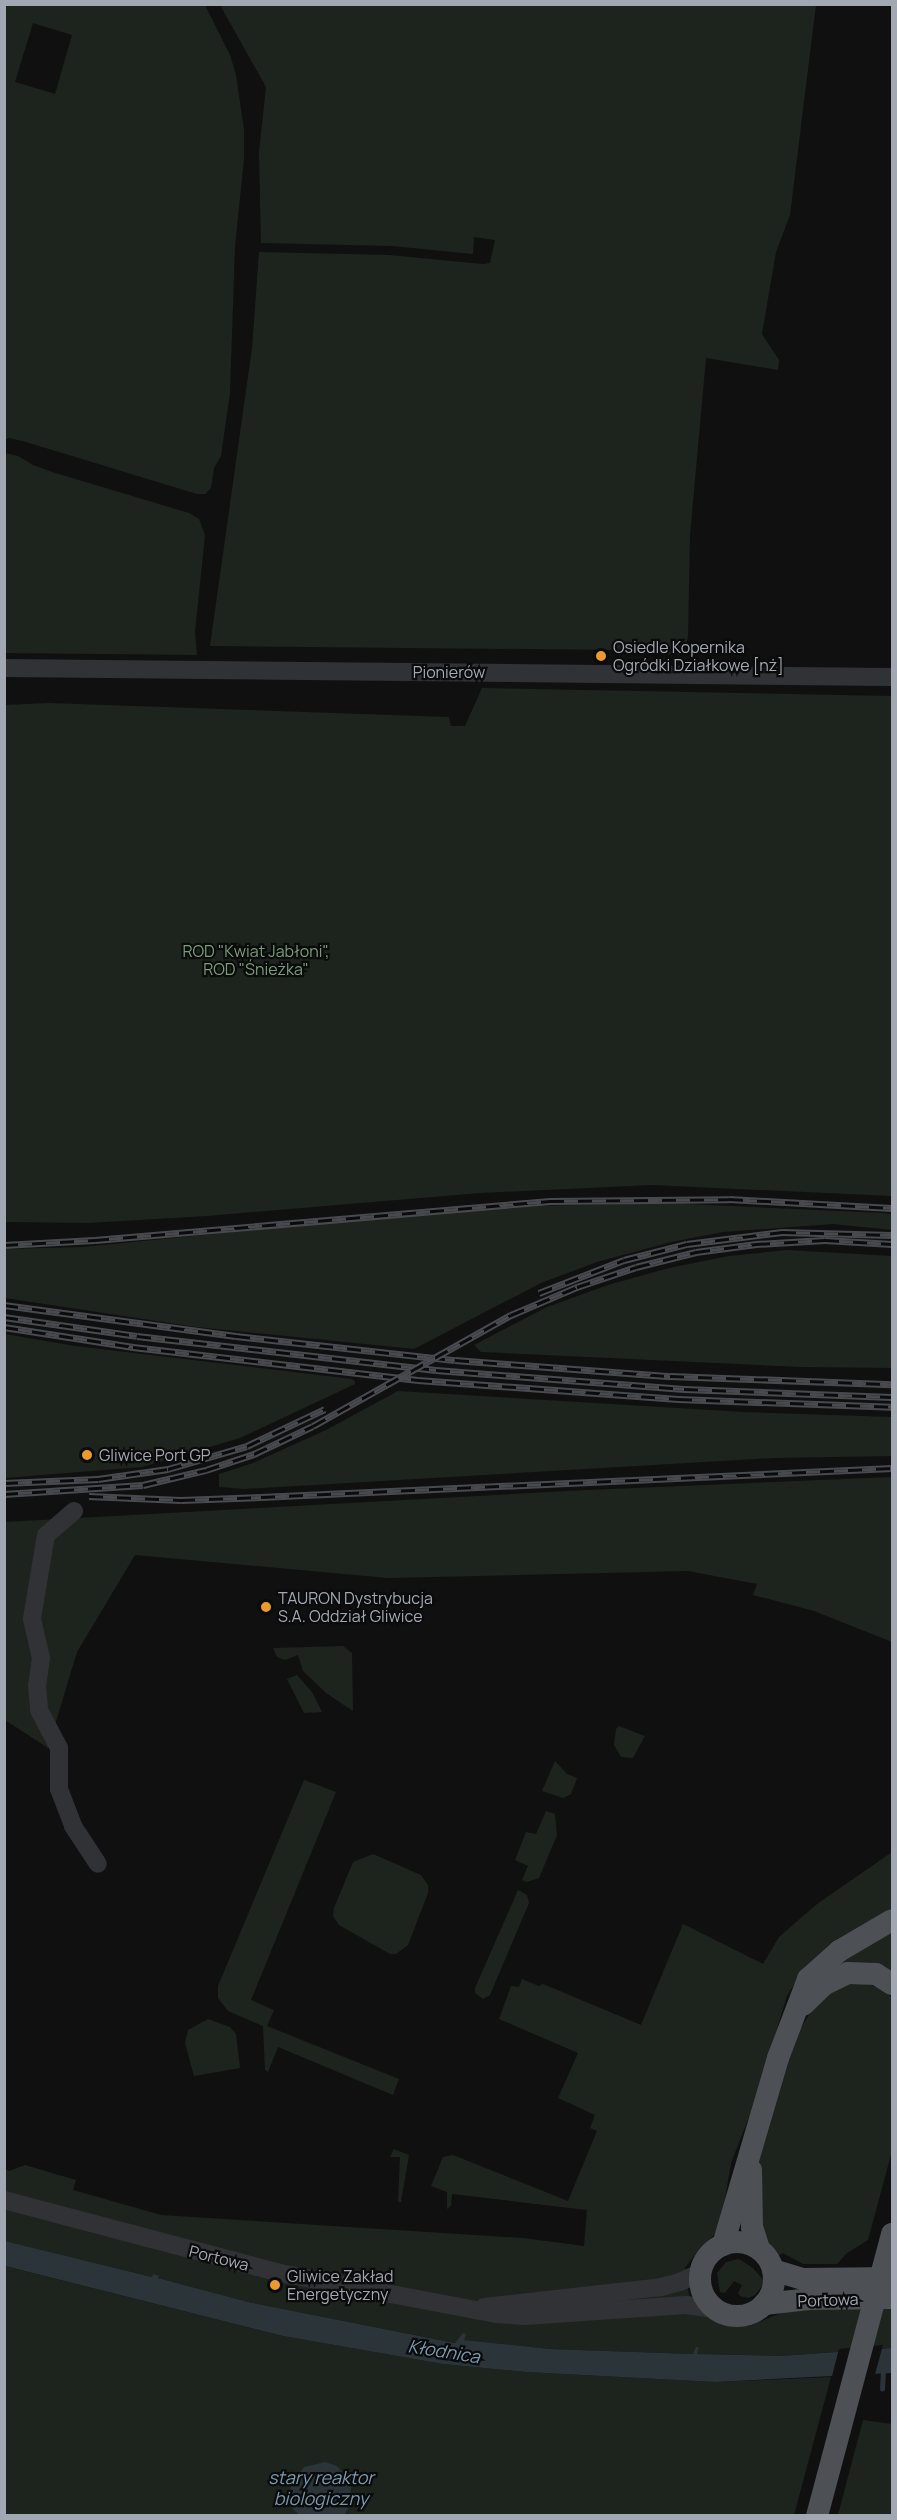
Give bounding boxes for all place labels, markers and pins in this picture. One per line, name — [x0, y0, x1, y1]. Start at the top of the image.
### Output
place label: Osiedle Kopernika Ogródki Działkowe [nż] — [613, 637, 784, 675]
marker: Osiedle Kopernika Ogródki Działkowe [nż] — [594, 649, 608, 663]
place label: Gliwice Port GP — [99, 1445, 210, 1465]
marker: Gliwice Port GP — [80, 1448, 94, 1462]
place label: TAURON Dystrybucja S.A. Oddział Gliwice — [278, 1588, 433, 1626]
marker: TAURON Dystrybucja S.A. Oddział Gliwice — [259, 1600, 273, 1614]
place label: Gliwice Zakład Energetyczny — [287, 2266, 393, 2304]
marker: Gliwice Zakład Energetyczny — [268, 2278, 282, 2292]

